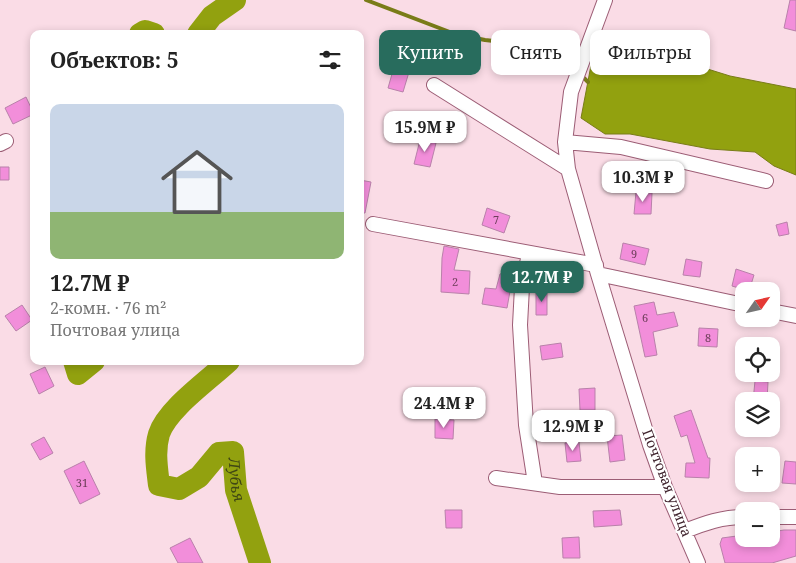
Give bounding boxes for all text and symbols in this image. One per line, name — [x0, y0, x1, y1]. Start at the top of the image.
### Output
chip: Купить — [379, 30, 481, 75]
chip: Снять — [491, 30, 580, 75]
chip: Фильтры — [590, 30, 710, 75]
text: Объектов: 5 — [50, 46, 179, 74]
icon: filters — [316, 46, 344, 74]
pin: 15.9M ₽ — [379, 110, 471, 153]
text: 15.9M ₽ — [395, 116, 455, 138]
icon: home — [152, 137, 242, 227]
pin: 10.3M ₽ — [597, 160, 689, 203]
text: 10.3M ₽ — [613, 166, 673, 188]
house number: 7 — [493, 212, 499, 227]
house number: 9 — [631, 246, 637, 261]
pin: 12.7M ₽ — [496, 260, 588, 303]
text: 12.7M ₽ — [512, 266, 572, 288]
text: 12.7M ₽ — [50, 269, 130, 297]
house number: 2 — [452, 274, 458, 289]
north arrow — [735, 282, 780, 328]
map controls — [735, 282, 780, 547]
text: 2-комн. · 76 m² — [50, 297, 166, 319]
house number: 6 — [642, 310, 648, 325]
text: Почтовая улица — [50, 319, 180, 341]
house number: 8 — [705, 330, 711, 345]
button: locate — [735, 337, 780, 382]
pin: 24.4M ₽ — [398, 386, 490, 429]
text: 24.4M ₽ — [414, 392, 474, 414]
button: layers — [735, 392, 780, 437]
pin: 12.9M ₽ — [527, 410, 619, 452]
text: 12.9M ₽ — [543, 415, 603, 437]
street label: Почтовая улица — [638, 426, 697, 539]
button: + — [735, 447, 780, 492]
water label: Лубья — [224, 456, 250, 504]
house number: 31 — [76, 475, 88, 490]
button: − — [735, 502, 780, 547]

